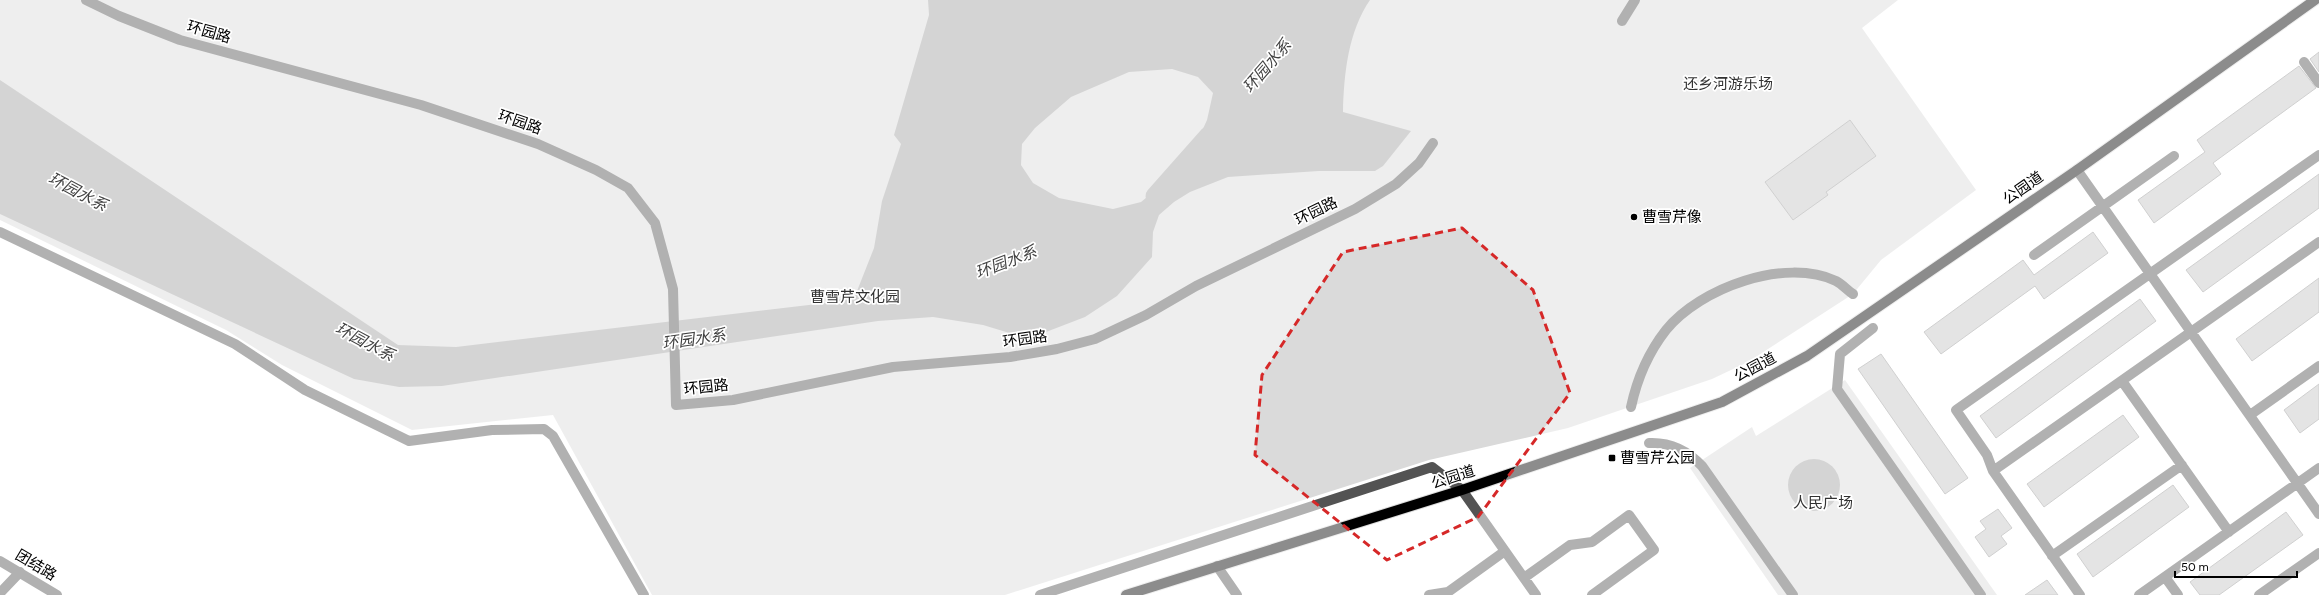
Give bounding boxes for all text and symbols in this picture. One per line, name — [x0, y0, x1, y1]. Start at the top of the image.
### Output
street label: 环园路 — [185, 17, 233, 47]
water label: 环园水系 — [1239, 35, 1296, 96]
park label: 还乡河游乐场 — [1683, 75, 1773, 93]
street label: 环园路 — [496, 106, 544, 138]
street label: 公园道 — [1999, 168, 2047, 208]
water label: 环园水系 — [45, 169, 112, 216]
street label: 环园路 — [1292, 193, 1340, 229]
place label: 曹雪芹像 — [1642, 208, 1702, 226]
marker: 曹雪芹像 — [1629, 212, 1639, 222]
water label: 环园水系 — [973, 241, 1040, 282]
park label: 曹雪芹文化园 — [810, 288, 900, 306]
water label: 环园水系 — [332, 319, 399, 366]
water label: 环园水系 — [661, 325, 728, 353]
street label: 环园路 — [1001, 327, 1049, 351]
street label: 公园道 — [1731, 348, 1779, 386]
street label: 环园路 — [683, 376, 729, 398]
place label: 曹雪芹公园 — [1620, 449, 1695, 467]
marker: 曹雪芹公园 — [1607, 453, 1617, 463]
street label: 公园道 — [1429, 461, 1477, 493]
park label: 人民广场 — [1793, 494, 1853, 512]
street label: 团结路 — [12, 546, 60, 584]
scale bar — [2175, 553, 2297, 579]
text: 50 m — [2181, 560, 2209, 574]

